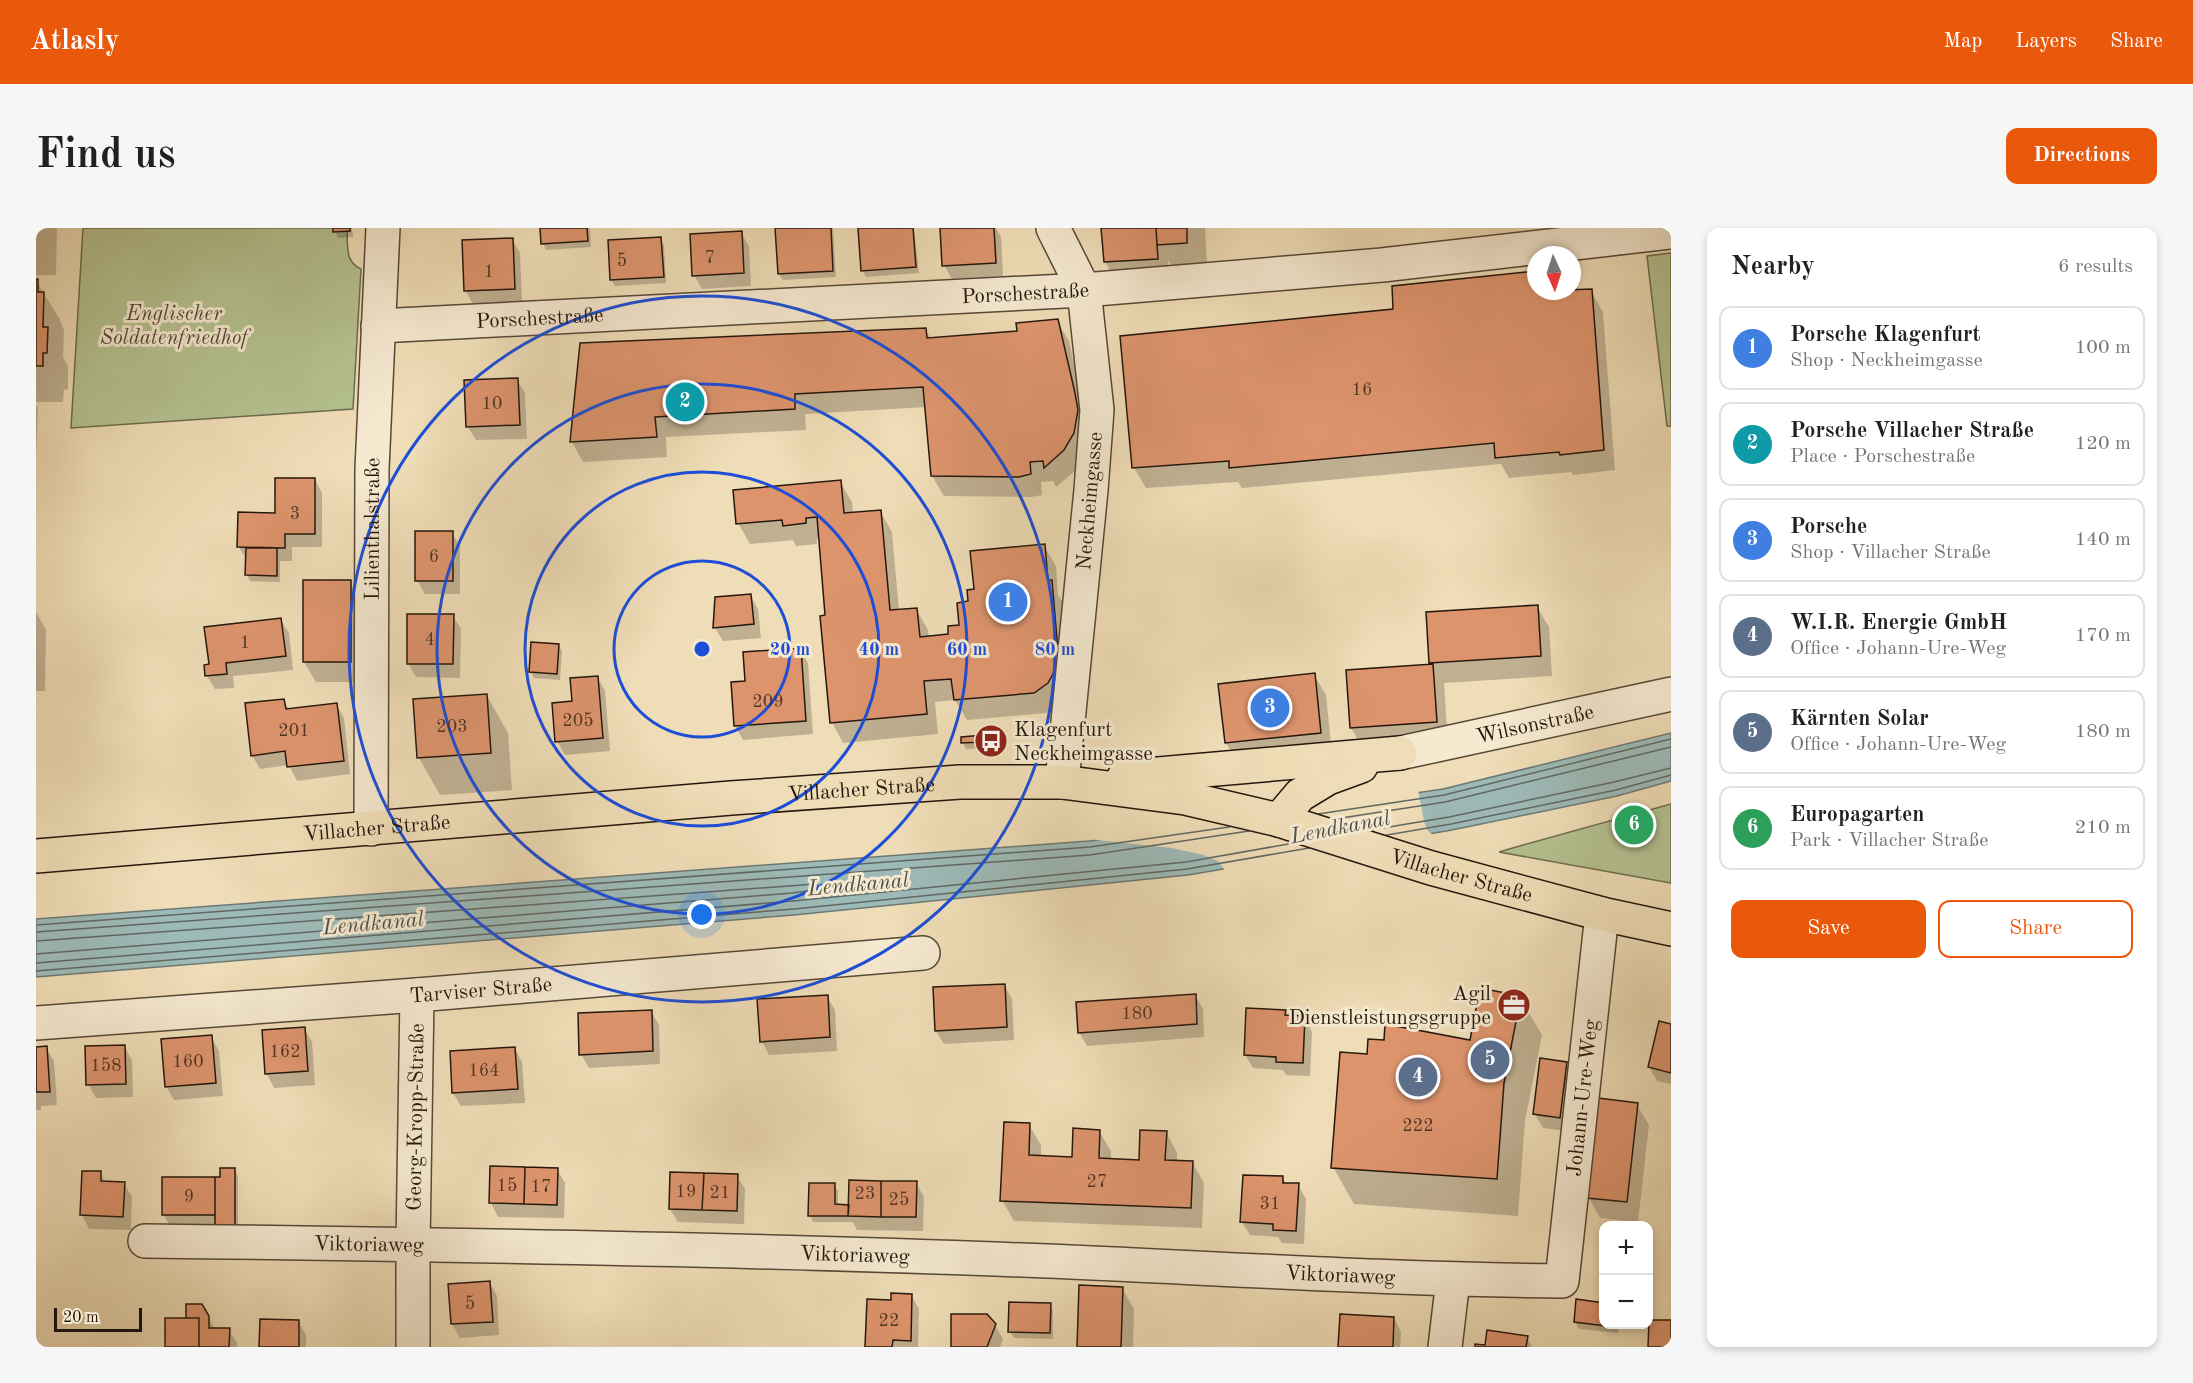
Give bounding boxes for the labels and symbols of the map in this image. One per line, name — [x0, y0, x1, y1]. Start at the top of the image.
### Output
north arrow — [1527, 246, 1581, 300]
house number: 7 — [705, 249, 715, 267]
house number: 5 — [617, 252, 627, 270]
house number: 1 — [484, 263, 494, 281]
street label: Porschestraße — [961, 281, 1090, 308]
park label: Englischer Soldatenfriedhof — [100, 304, 251, 349]
street label: Porschestraße — [475, 306, 604, 333]
pin: 2 — [666, 380, 704, 424]
house number: 16 — [1352, 381, 1372, 399]
house number: 10 — [482, 395, 502, 413]
street label: Neckheimgasse — [1074, 431, 1107, 571]
street label: Lilienthalstraße — [363, 457, 385, 601]
house number: 3 — [290, 505, 300, 523]
house number: 6 — [429, 548, 439, 566]
pin: 1 — [988, 580, 1028, 625]
house number: 4 — [425, 631, 435, 649]
house number: 1 — [240, 634, 250, 652]
centre of rings — [692, 639, 712, 659]
text: 20 m — [770, 641, 810, 659]
text: 40 m — [859, 641, 899, 659]
text: 60 m — [947, 641, 987, 659]
text: 80 m — [1035, 641, 1075, 659]
pin: 3 — [1250, 686, 1290, 730]
house number: 209 — [752, 693, 784, 711]
street label: Wilsonstraße — [1474, 702, 1596, 748]
house number: 205 — [562, 712, 594, 730]
house number: 203 — [436, 718, 468, 736]
place label: Klagenfurt Neckheimgasse — [1014, 720, 1153, 765]
house number: 201 — [278, 722, 310, 740]
bus stop icon: Klagenfurt Neckheimgasse — [973, 723, 1009, 759]
street label: Villacher Straße — [787, 775, 936, 806]
pin: 6 — [1614, 802, 1654, 848]
water label: Lendkanal — [1287, 807, 1393, 849]
street label: Villacher Straße — [303, 812, 451, 846]
street label: Villacher Straße — [1387, 847, 1535, 907]
water label: Lendkanal — [806, 870, 910, 900]
your location — [687, 900, 716, 929]
water label: Lendkanal — [321, 909, 425, 939]
street label: Tarviser Straße — [409, 975, 553, 1008]
place label: Agil Dienstleistungsgruppe — [1288, 984, 1491, 1029]
office icon: Agil Dienstleistungsgruppe — [1496, 987, 1532, 1023]
house number: 180 — [1121, 1005, 1153, 1023]
street label: Johann-Ure-Weg — [1564, 1018, 1603, 1178]
street label: Georg-Kropp-Straße — [405, 1023, 429, 1211]
pin: 5 — [1470, 1038, 1510, 1082]
house number: 162 — [269, 1043, 301, 1061]
house number: 160 — [172, 1053, 204, 1071]
pin: 4 — [1398, 1054, 1438, 1100]
house number: 158 — [90, 1057, 122, 1075]
house number: 164 — [468, 1062, 500, 1080]
house number: 222 — [1402, 1117, 1434, 1135]
house number: 27 — [1087, 1173, 1107, 1191]
house number: 15 — [497, 1177, 517, 1195]
house number: 17 — [531, 1178, 551, 1196]
house number: 19 — [676, 1183, 696, 1201]
house number: 21 — [710, 1184, 730, 1202]
house number: 23 — [855, 1185, 875, 1203]
house number: 9 — [184, 1188, 194, 1206]
house number: 25 — [889, 1191, 909, 1209]
house number: 31 — [1260, 1195, 1280, 1213]
street label: Viktoriaweg — [314, 1234, 425, 1257]
street label: Viktoriaweg — [799, 1244, 911, 1268]
street label: Viktoriaweg — [1285, 1263, 1396, 1289]
house number: 5 — [465, 1295, 475, 1313]
scale bar — [54, 1305, 142, 1332]
house number: 22 — [879, 1312, 899, 1330]

